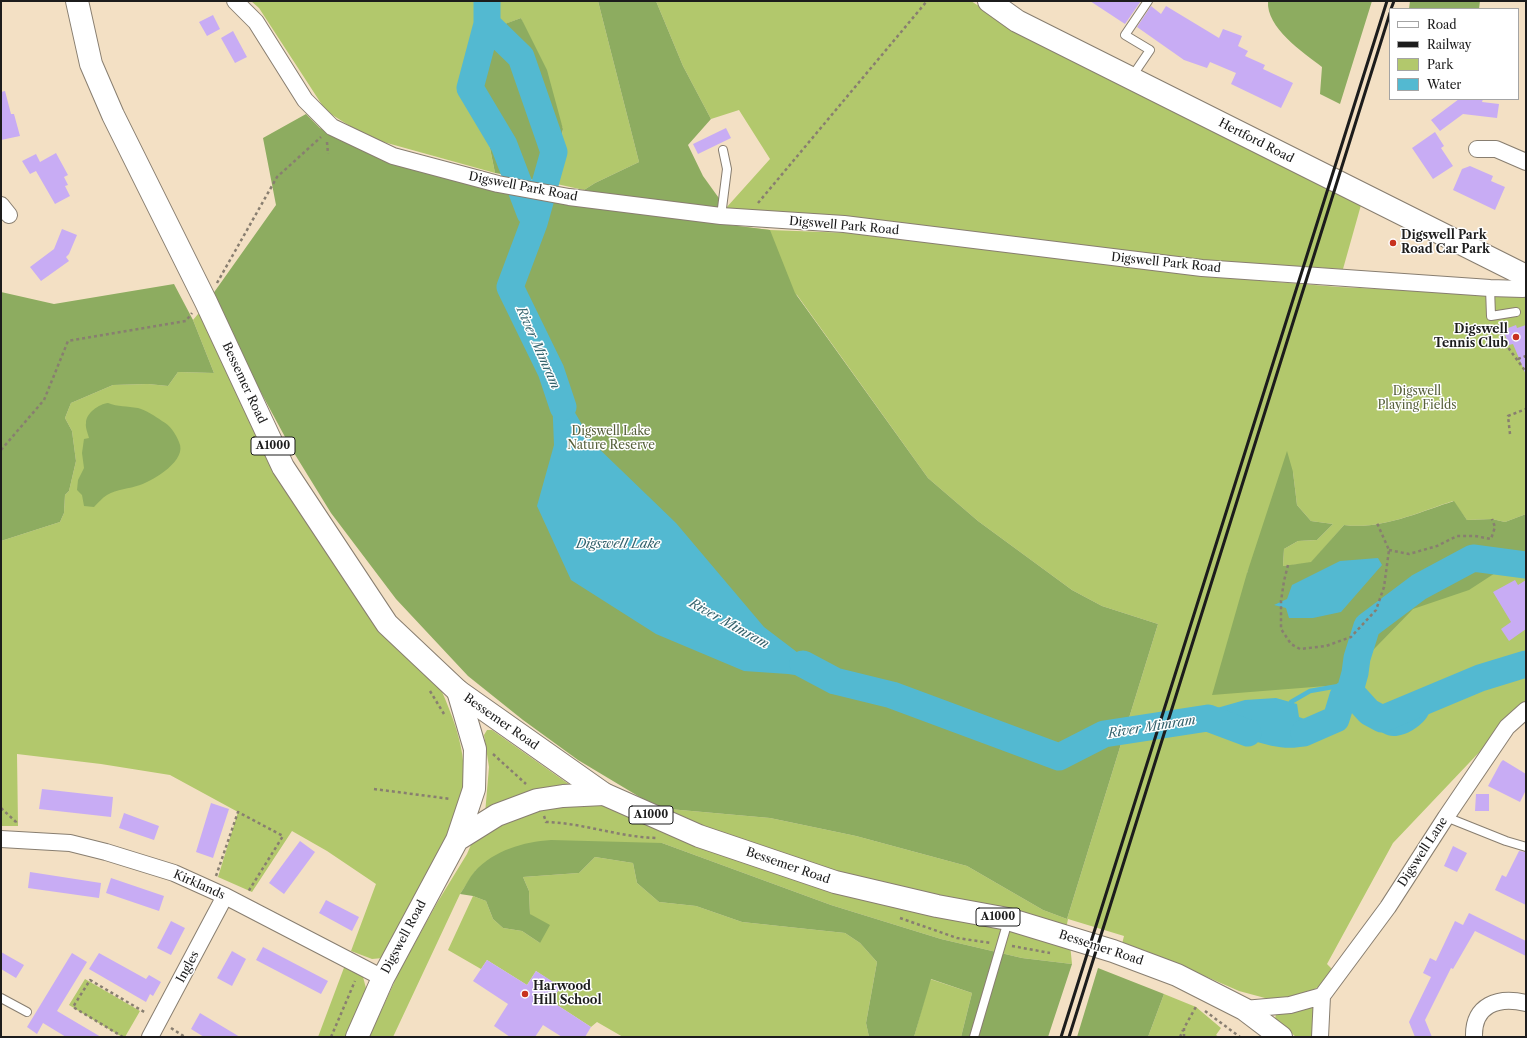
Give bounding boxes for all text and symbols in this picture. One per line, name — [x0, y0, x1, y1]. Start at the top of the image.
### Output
legend — [1389, 8, 1519, 100]
text: Road — [1427, 17, 1457, 32]
text: Railway — [1427, 37, 1472, 52]
text: Park — [1427, 57, 1453, 72]
text: Water — [1427, 77, 1461, 92]
street label: Hertford Road — [1216, 116, 1296, 166]
street label: Digswell Park Road — [467, 169, 579, 205]
street label: Digswell Park Road — [788, 214, 900, 238]
place label: Digswell Park Road Car Park — [1401, 229, 1490, 257]
marker: Digswell Park Road Car Park — [1388, 238, 1398, 248]
street label: Digswell Park Road — [1110, 250, 1222, 276]
water label: River Mimram — [513, 304, 563, 392]
place label: Digswell Tennis Club — [1434, 323, 1508, 351]
marker: Digswell Tennis Club — [1511, 332, 1521, 342]
street label: Bessemer Road — [219, 340, 269, 426]
park label: Digswell Playing Fields — [1377, 385, 1457, 413]
park label: Digswell Lake Nature Reserve — [567, 425, 655, 453]
road number: A1000 — [251, 437, 295, 455]
water label: Digswell Lake — [576, 536, 660, 552]
water label: River Mimram — [686, 596, 772, 652]
street label: Bessemer Road — [461, 691, 541, 753]
water label: River Mimram — [1107, 712, 1197, 742]
road number: A1000 — [629, 806, 673, 824]
street label: Digswell Lane — [1395, 815, 1451, 889]
street label: Bessemer Road — [744, 845, 832, 887]
street label: Kirklands — [171, 867, 227, 903]
street label: Digswell Road — [379, 898, 429, 976]
road number: A1000 — [976, 908, 1020, 926]
street label: Bessemer Road — [1057, 928, 1145, 968]
street label: Ingles — [174, 949, 202, 985]
place label: Harwood Hill School — [533, 980, 602, 1008]
marker: Harwood Hill School — [520, 989, 530, 999]

